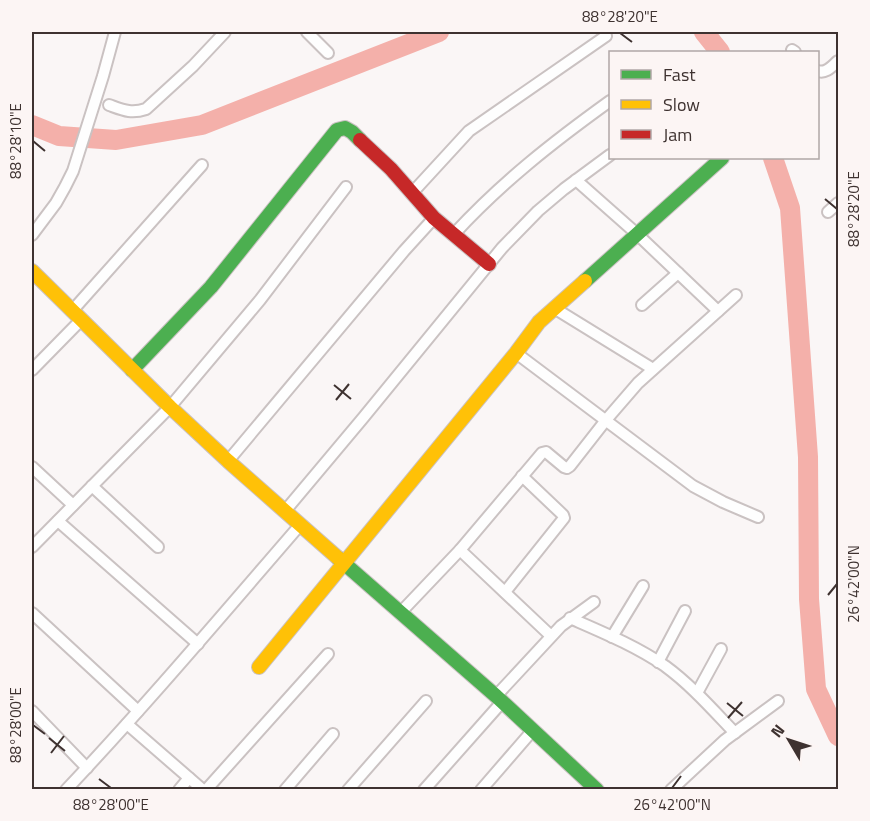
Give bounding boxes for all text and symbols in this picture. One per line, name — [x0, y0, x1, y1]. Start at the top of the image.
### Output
text: 88°28'20"E — [582, 5, 658, 28]
legend — [609, 51, 819, 159]
text: Fast — [663, 61, 696, 88]
text: Slow — [663, 91, 700, 118]
text: 88°28'10"E — [4, 103, 27, 179]
text: Jam — [663, 121, 692, 148]
text: 88°28'20"E — [842, 171, 865, 247]
text: 26°42'00"N — [842, 545, 865, 623]
text: 88°28'00"E — [4, 687, 27, 763]
north arrow — [759, 710, 819, 770]
text: N — [765, 719, 790, 742]
text: 88°28'00"E — [73, 793, 149, 816]
text: 26°42'00"N — [633, 793, 711, 816]

